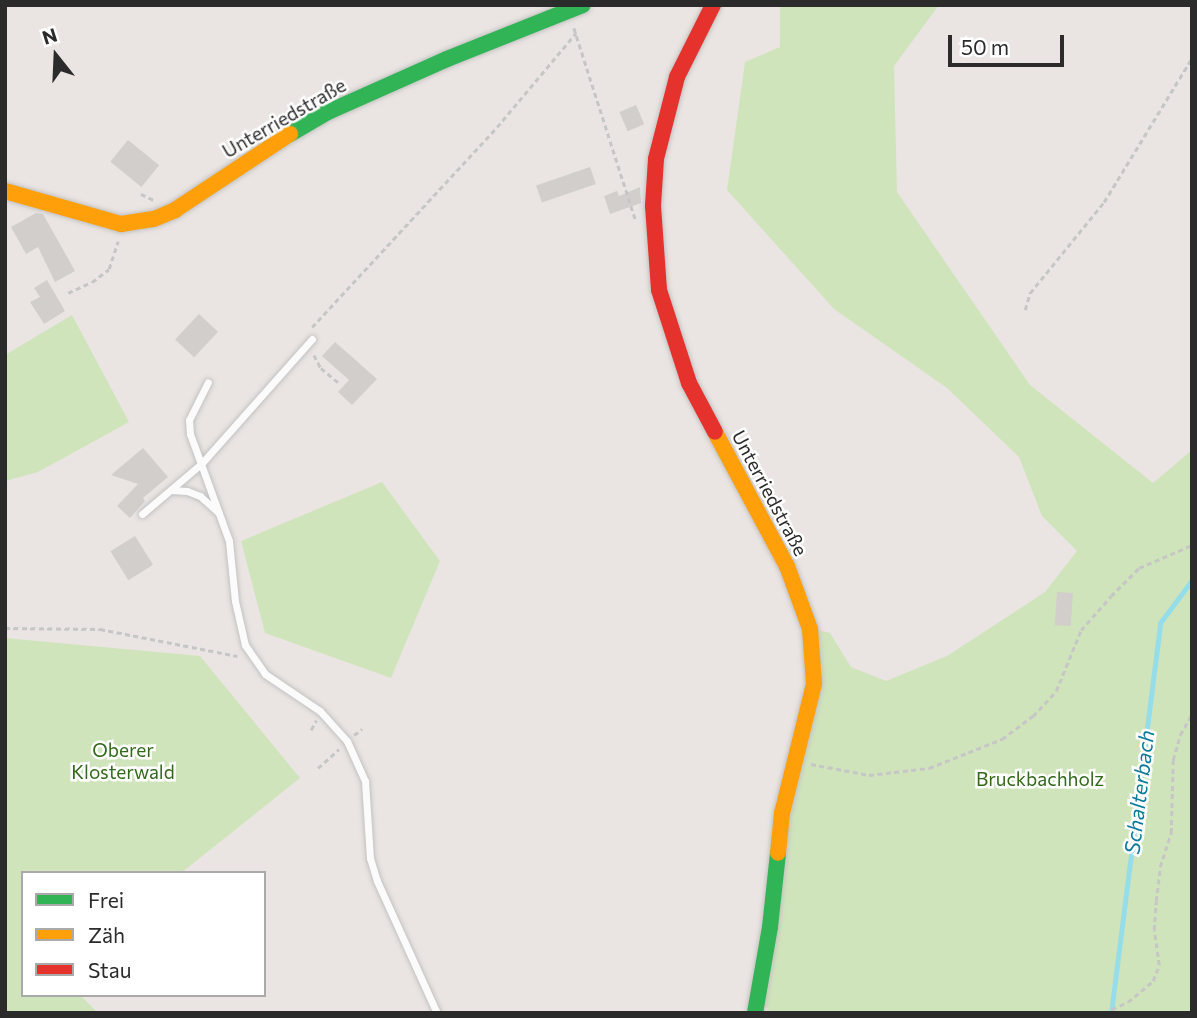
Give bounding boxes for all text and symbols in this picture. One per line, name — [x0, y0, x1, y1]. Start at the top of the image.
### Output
north arrow — [21, 21, 91, 91]
scale bar — [952, 21, 1068, 65]
text: N — [39, 22, 60, 49]
text: 50 m — [961, 34, 1009, 59]
street label: Unterriedstraße — [218, 73, 350, 163]
street label: Unterriedstraße — [727, 426, 813, 560]
water label: Schalterbach — [1119, 729, 1159, 855]
park label: Oberer Klosterwald — [71, 739, 175, 783]
park label: Bruckbachholz — [976, 768, 1104, 790]
legend — [21, 871, 266, 997]
text: Frei — [88, 887, 124, 912]
text: Zäh — [88, 922, 125, 947]
text: Stau — [88, 957, 131, 982]

